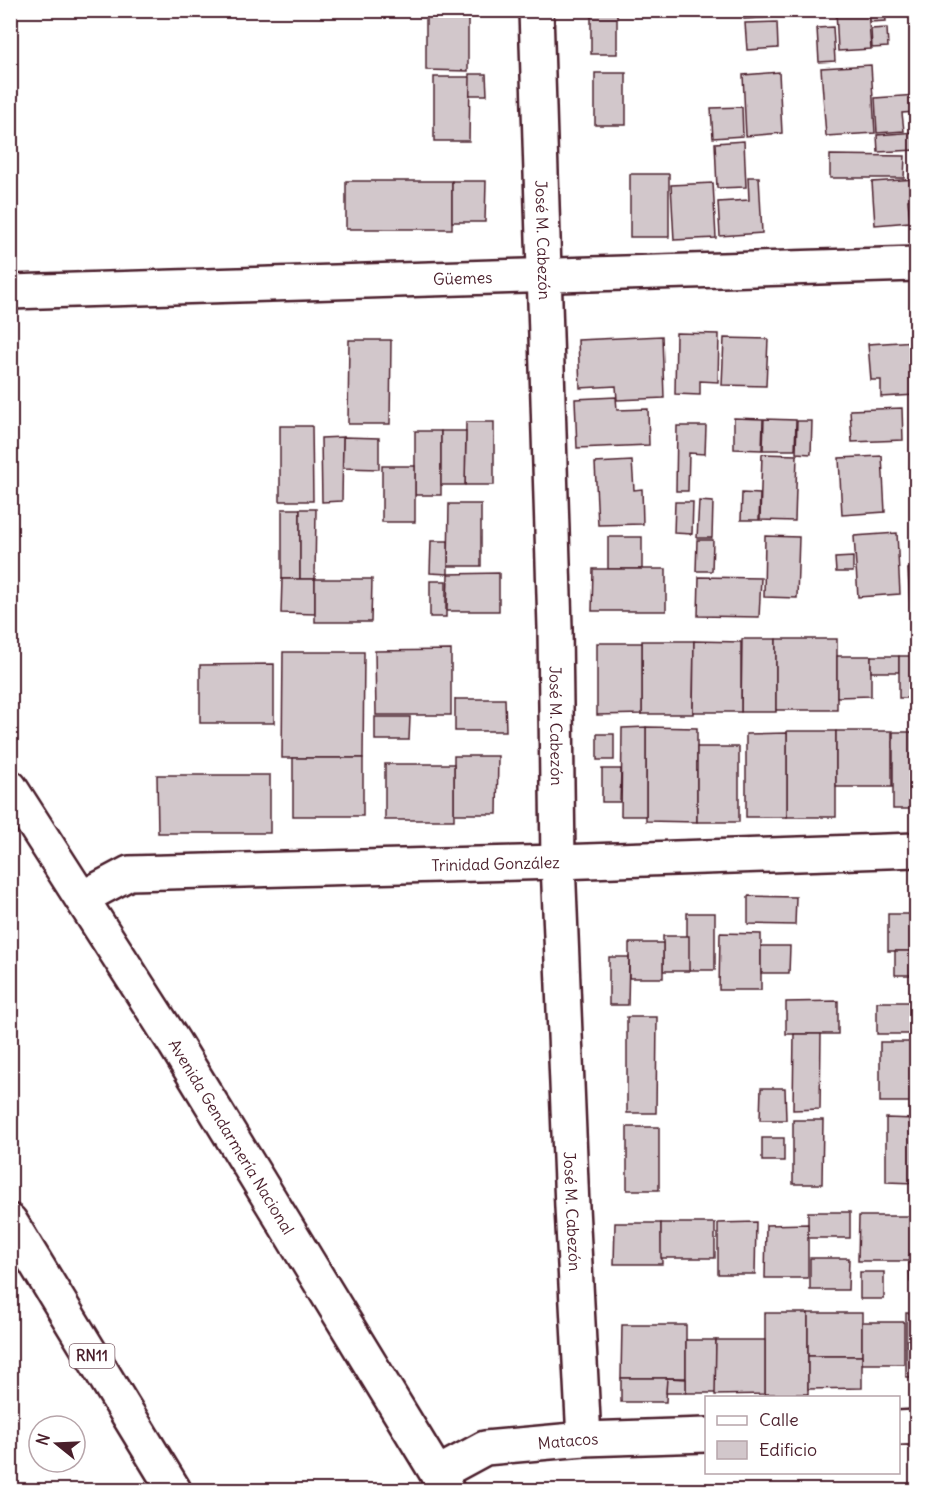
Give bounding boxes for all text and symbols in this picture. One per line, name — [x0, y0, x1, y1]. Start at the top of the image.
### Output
street label: José M. Cabezón — [531, 180, 555, 300]
street label: Güemes — [433, 267, 493, 289]
street label: José M. Cabezón — [545, 666, 567, 786]
street label: Trinidad González — [431, 852, 560, 875]
street label: Avenida Gendarmería Nacional — [164, 1036, 299, 1238]
street label: José M. Cabezón — [560, 1151, 585, 1272]
road number: RN11 — [70, 1344, 115, 1368]
legend — [705, 1396, 900, 1474]
text: Calle — [759, 1408, 799, 1431]
north arrow — [27, 1414, 87, 1474]
street label: Matacos — [537, 1429, 599, 1453]
text: N — [32, 1431, 54, 1448]
text: Edificio — [759, 1438, 817, 1461]

